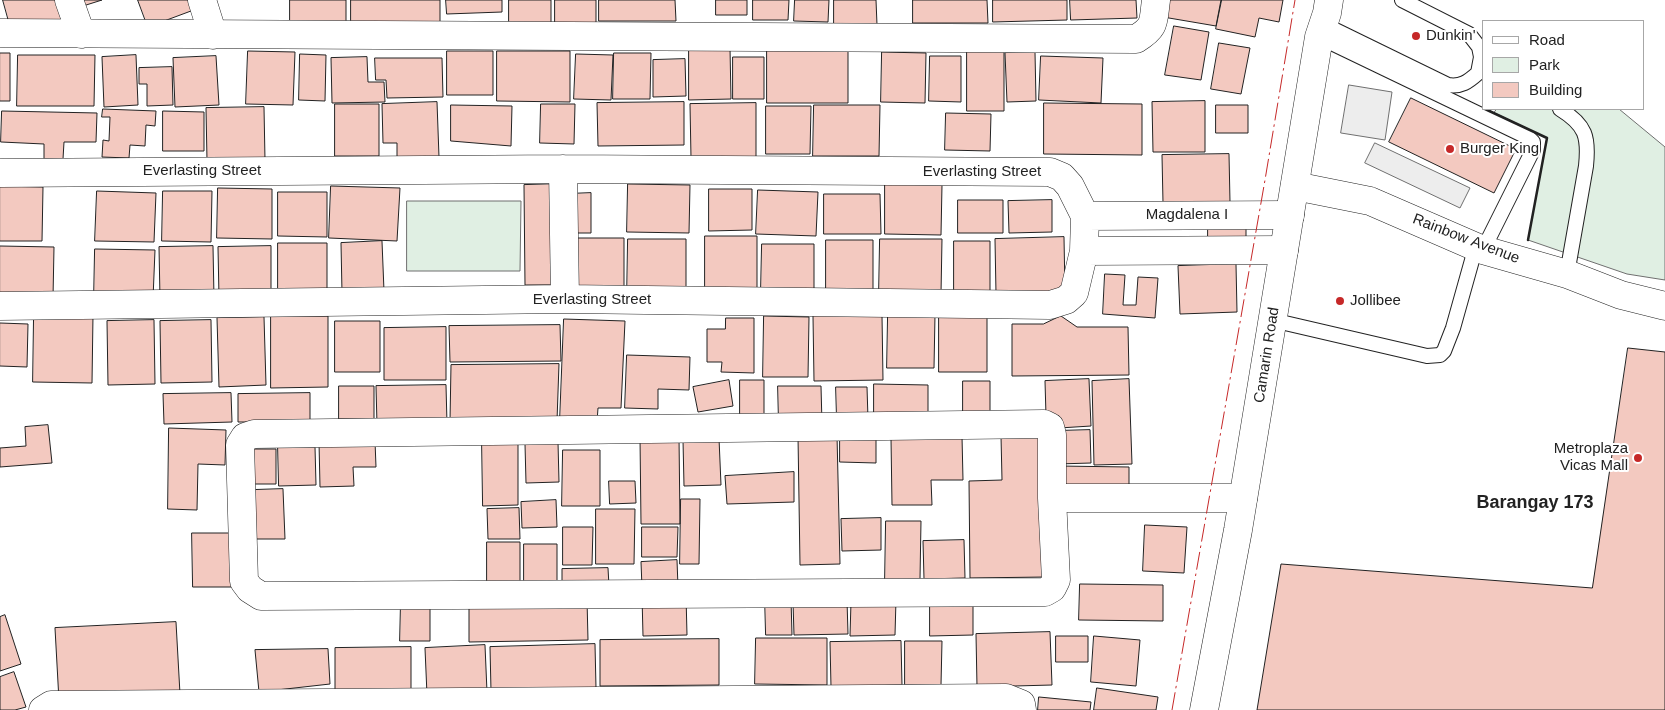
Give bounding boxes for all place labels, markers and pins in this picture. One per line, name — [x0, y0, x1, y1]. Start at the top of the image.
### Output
place label: Dunkin' — [1426, 27, 1476, 45]
marker: Dunkin' — [1410, 30, 1422, 42]
place label: Burger King — [1460, 140, 1539, 158]
marker: Burger King — [1444, 143, 1456, 155]
place label: Jollibee — [1350, 292, 1401, 310]
marker: Jollibee — [1334, 295, 1346, 307]
place label: Metroplaza Vicas Mall — [1554, 440, 1628, 475]
marker: Metroplaza Vicas Mall — [1632, 452, 1644, 464]

